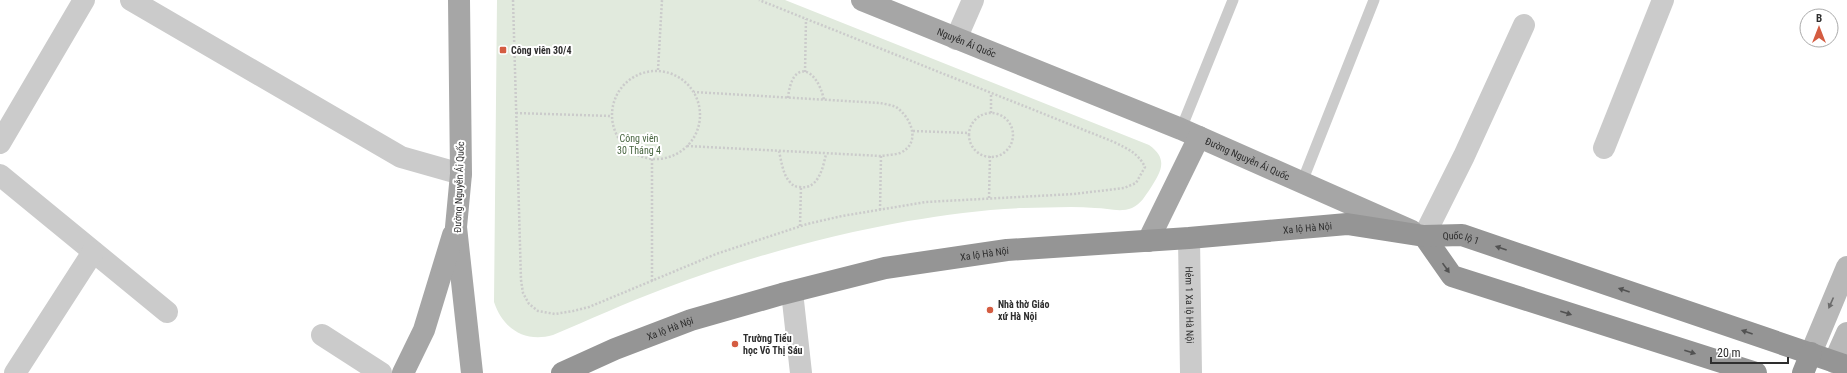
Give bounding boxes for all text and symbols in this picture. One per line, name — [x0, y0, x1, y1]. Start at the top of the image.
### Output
north arrow — [1799, 8, 1839, 48]
text: B — [1816, 12, 1822, 25]
street label: Nguyễn Ái Quốc — [936, 25, 998, 59]
marker: Công viên 30/4 — [498, 45, 508, 55]
place label: Công viên 30/4 — [511, 45, 571, 56]
park label: Công viên 30 Tháng 4 — [617, 133, 661, 156]
street label: Đường Nguyễn Ái Quốc — [1204, 135, 1292, 182]
street label: Đường Nguyễn Ái Quốc — [451, 141, 466, 233]
street label: Xa lộ Hà Nội — [1283, 220, 1332, 235]
street label: Quốc lộ 1 — [1442, 229, 1481, 246]
street label: Xa lộ Hà Nội — [959, 244, 1009, 262]
one-way arrow — [1495, 245, 1507, 251]
one-way arrow — [1442, 263, 1450, 273]
street label: Hẻm 1 Xa lộ Hà Nội — [1184, 266, 1196, 344]
one-way arrow — [1618, 287, 1630, 293]
one-way arrow — [1828, 297, 1834, 309]
place label: Nhà thờ Giáo xứ Hà Nội — [998, 299, 1050, 322]
marker: Nhà thờ Giáo xứ Hà Nội — [985, 305, 995, 315]
one-way arrow — [1560, 310, 1572, 316]
street label: Xa lộ Hà Nội — [645, 314, 694, 342]
one-way arrow — [1741, 329, 1753, 335]
place label: Trường Tiểu học Võ Thị Sáu — [743, 333, 803, 356]
marker: Trường Tiểu học Võ Thị Sáu — [730, 339, 740, 349]
scale bar — [1711, 339, 1788, 365]
text: 20 m — [1717, 346, 1741, 360]
one-way arrow — [1684, 349, 1696, 355]

